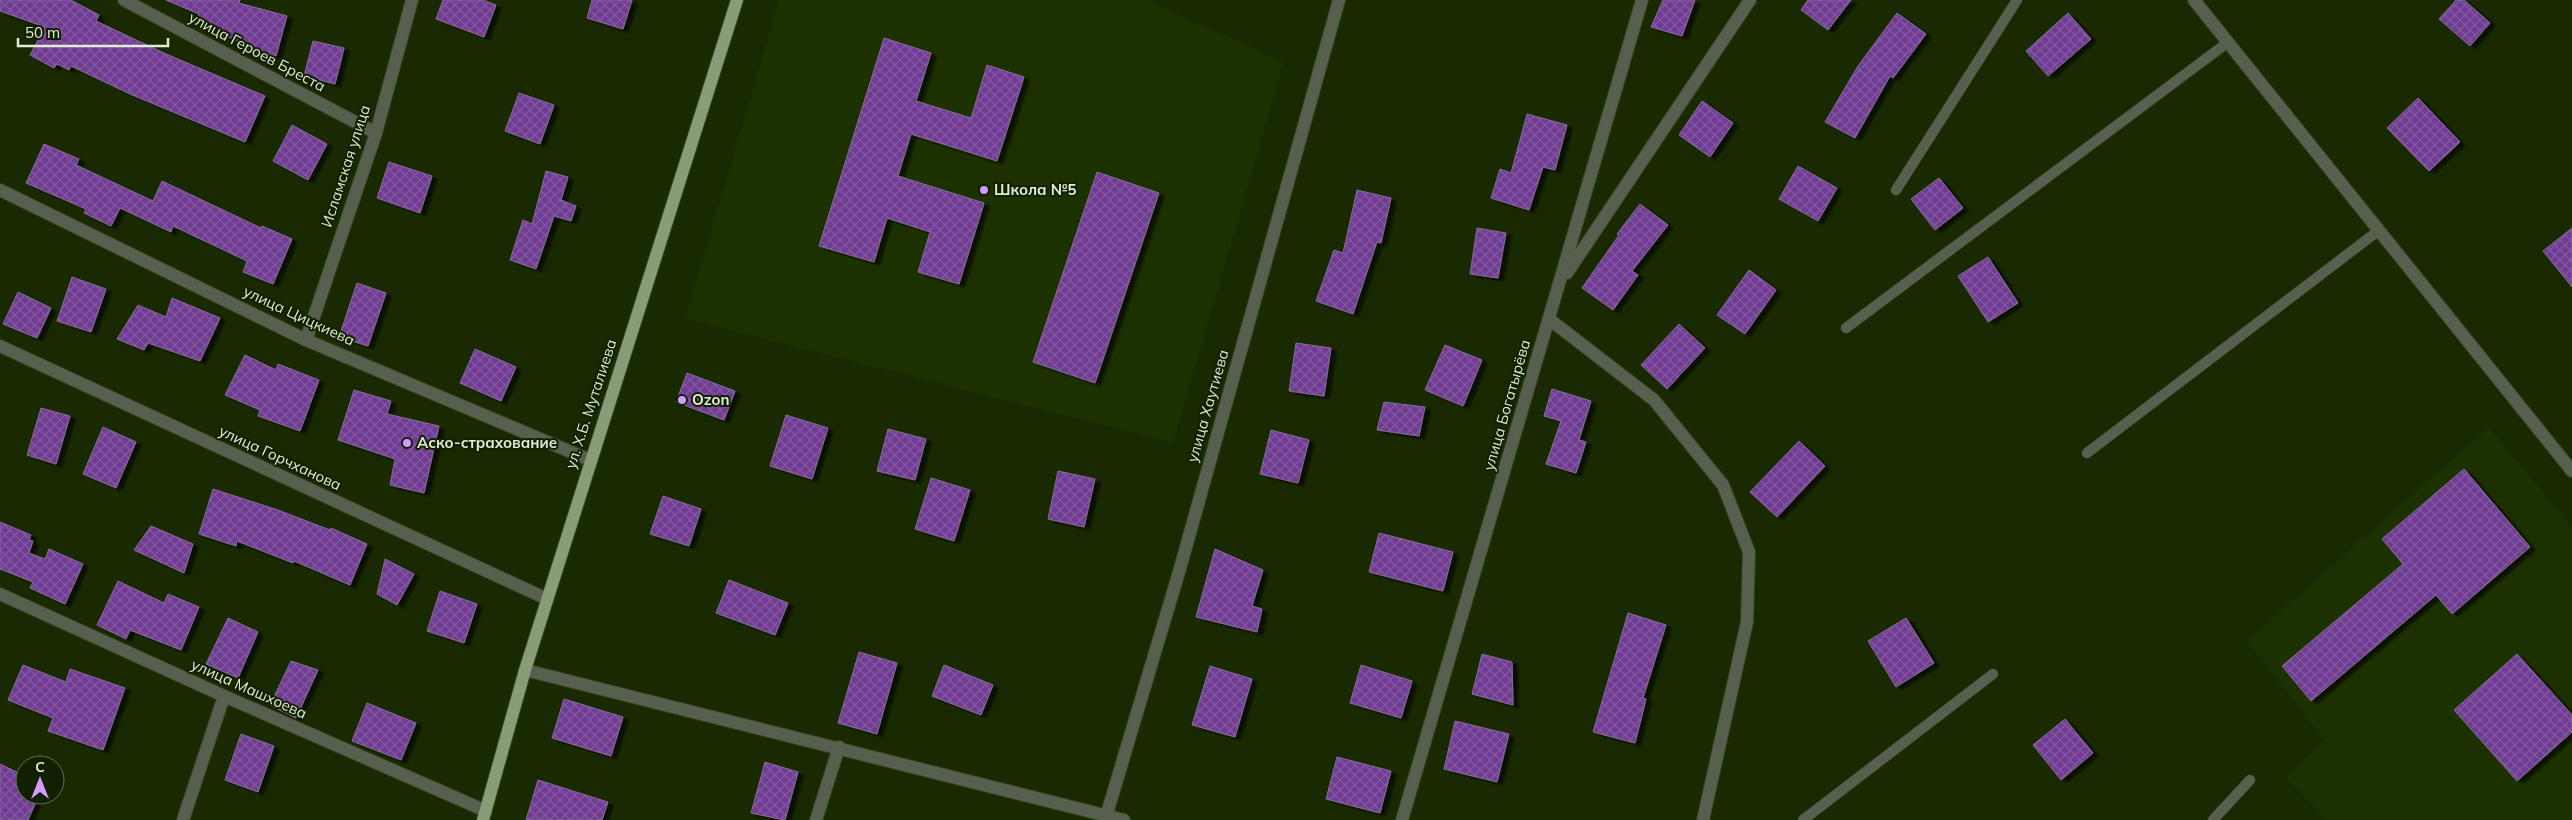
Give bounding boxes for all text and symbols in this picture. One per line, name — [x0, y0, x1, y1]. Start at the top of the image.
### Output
street label: улица Героев Бреста — [186, 7, 329, 96]
scale bar — [18, 15, 168, 47]
text: 50 m — [25, 23, 60, 42]
street label: Исламская улица — [317, 102, 374, 229]
place label: Школа №5 — [994, 180, 1076, 199]
marker: Школа №5 — [978, 184, 990, 196]
street label: улица Цицкиева — [241, 281, 358, 350]
street label: ул. Х.Б. Муталиева — [561, 337, 620, 471]
street label: улица Богатырёва — [1479, 337, 1534, 473]
street label: улица Хаутиева — [1182, 347, 1233, 464]
place label: Ozon — [692, 390, 729, 409]
marker: Ozon — [676, 394, 688, 406]
street label: улица Горчханова — [216, 421, 344, 494]
place label: Аско-страхование — [417, 433, 557, 452]
marker: Аско-страхование — [401, 437, 413, 449]
street label: улица Машхоева — [188, 655, 310, 723]
north arrow — [15, 755, 65, 805]
text: С — [35, 758, 45, 776]

